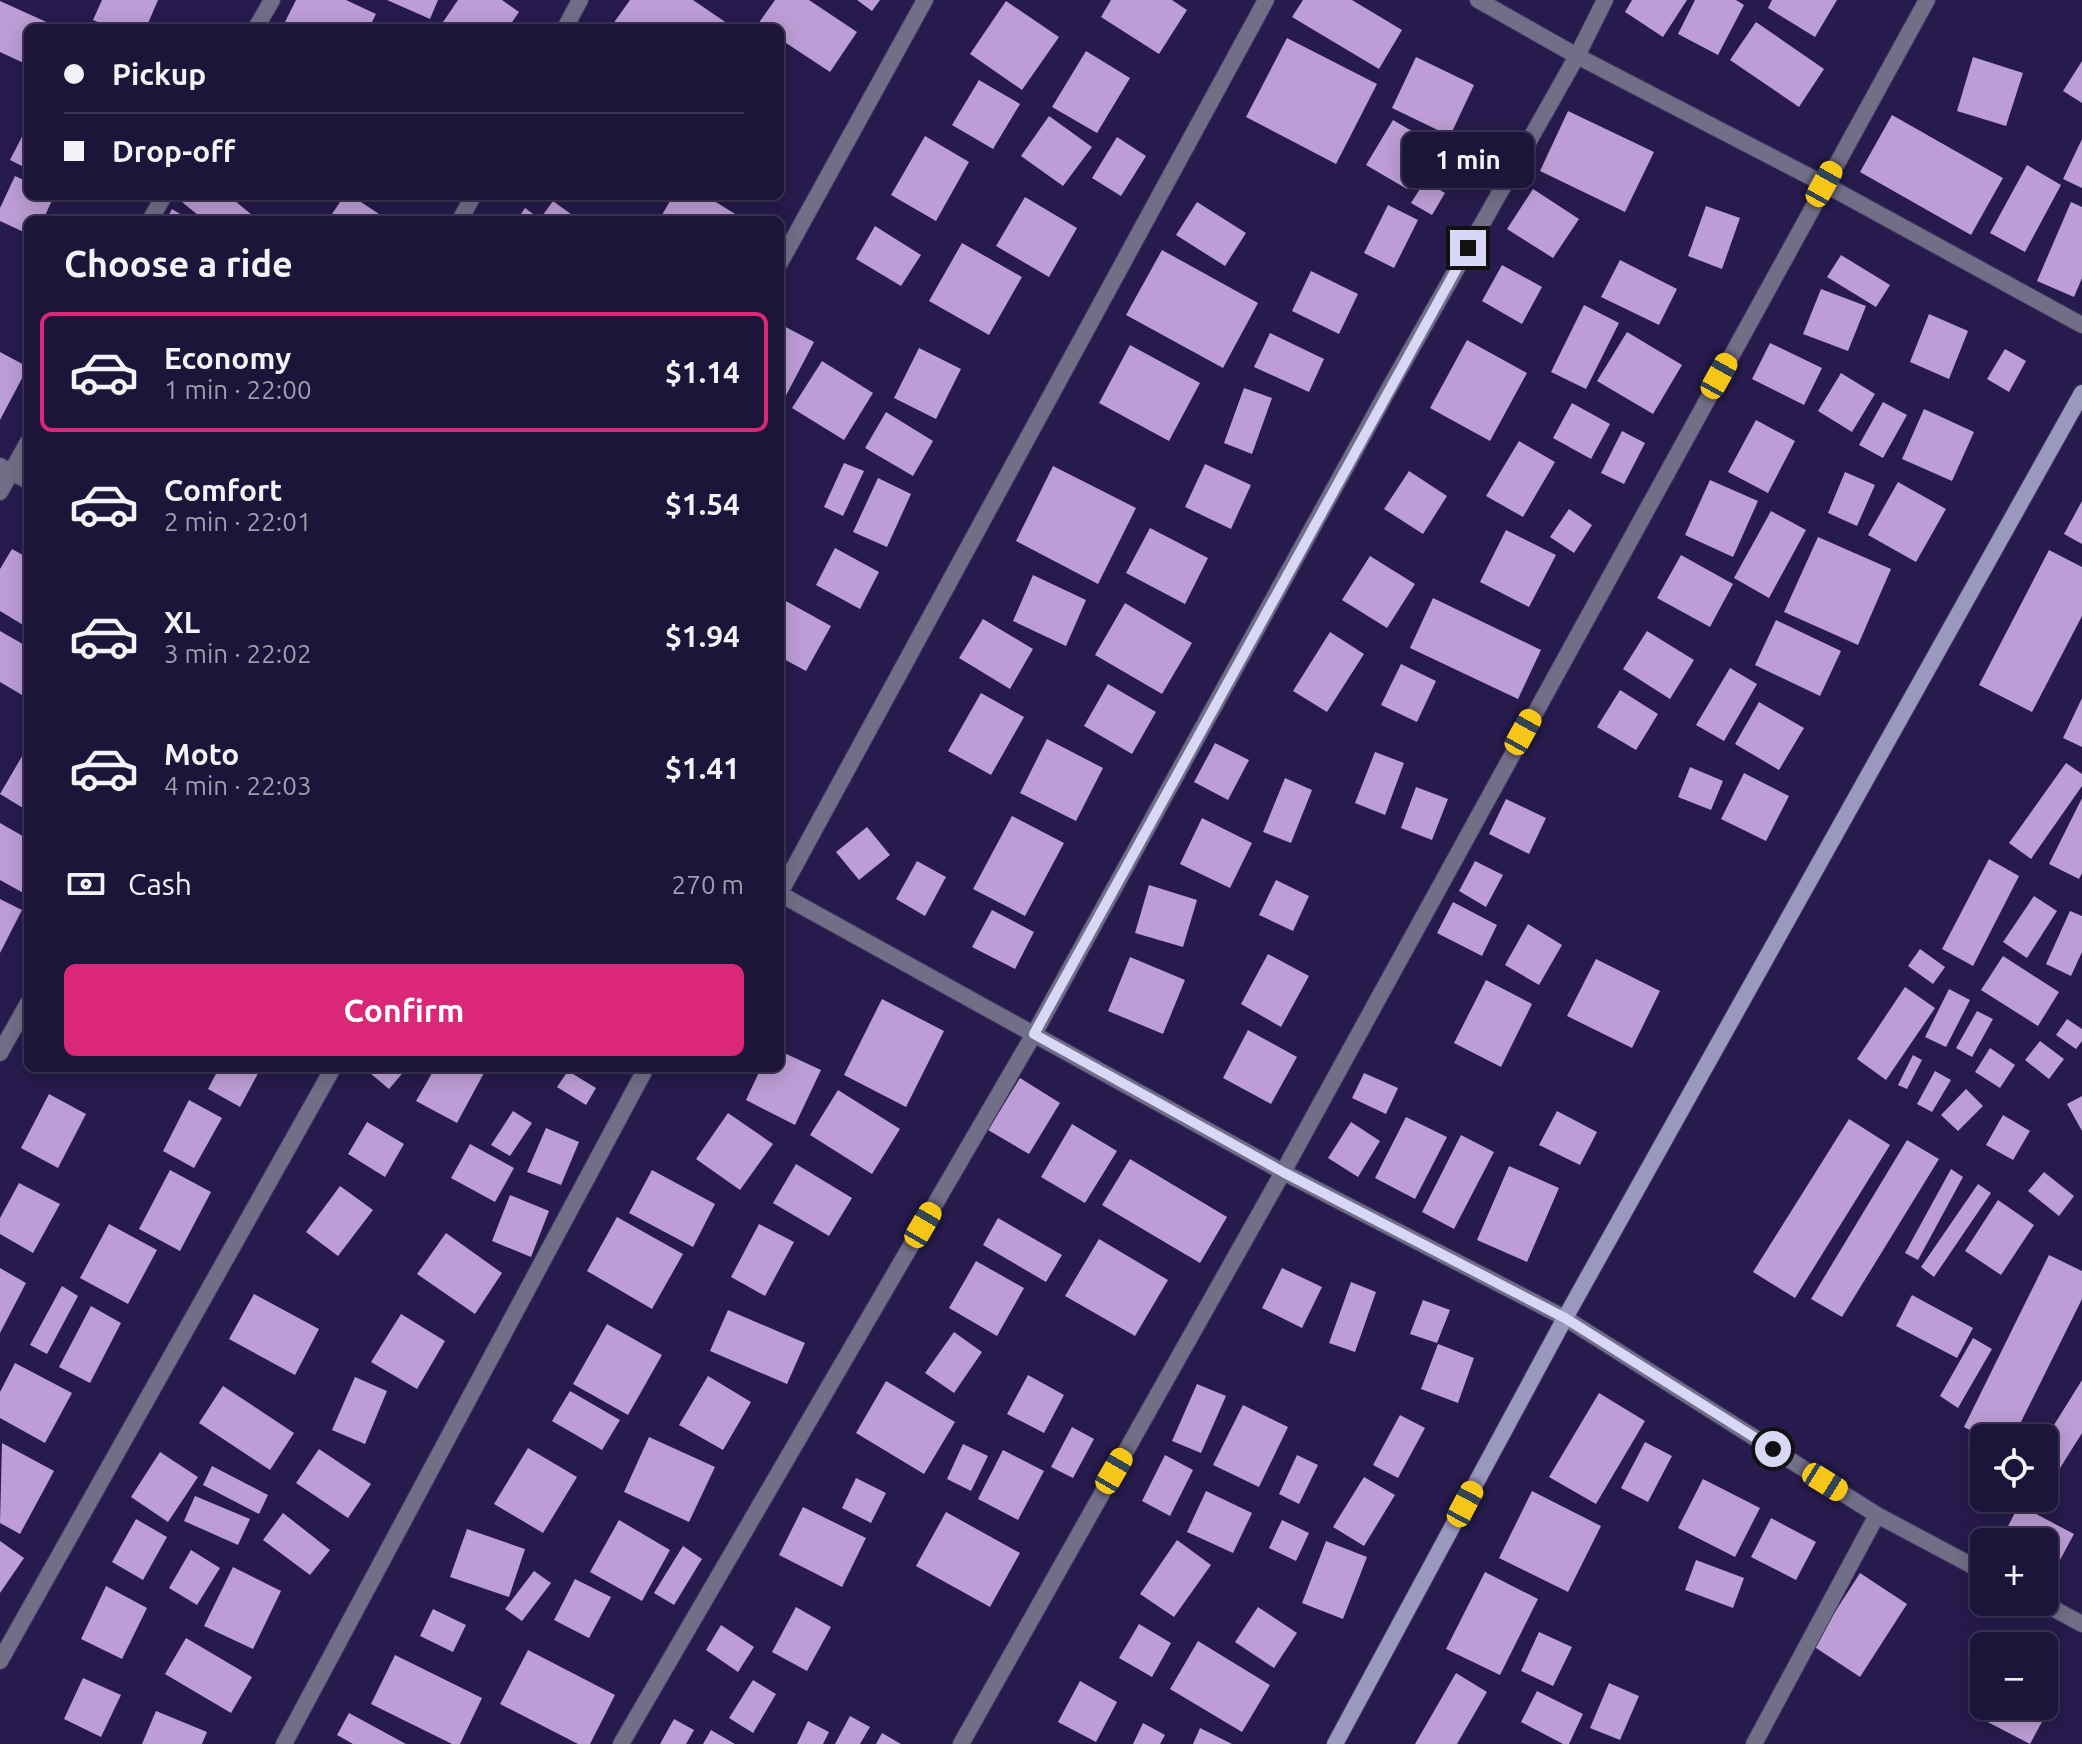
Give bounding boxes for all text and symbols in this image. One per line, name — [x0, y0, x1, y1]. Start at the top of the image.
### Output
text: Pickup — [112, 57, 206, 91]
callout: 1 min — [1402, 132, 1534, 188]
text: Drop-off — [112, 134, 235, 168]
text: 1 min — [1435, 145, 1501, 174]
car — [1802, 157, 1846, 211]
route end — [1450, 230, 1486, 266]
text: Choose a ride — [64, 243, 293, 284]
icon: car — [68, 336, 140, 408]
text: Economy — [164, 341, 291, 375]
car — [1697, 349, 1741, 403]
text: $1.14 — [665, 355, 740, 389]
text: 1 min · 22:00 — [164, 375, 312, 404]
icon: car — [68, 468, 140, 540]
text: Comfort — [164, 473, 282, 507]
text: $1.54 — [665, 487, 740, 521]
text: 2 min · 22:01 — [164, 507, 312, 536]
icon: car — [68, 600, 140, 672]
text: XL — [164, 605, 200, 639]
text: $1.94 — [665, 619, 740, 653]
text: 3 min · 22:02 — [164, 639, 312, 668]
car — [1501, 705, 1545, 759]
icon: car — [68, 732, 140, 804]
text: Moto — [164, 737, 239, 771]
text: $1.41 — [665, 751, 740, 785]
text: 4 min · 22:03 — [164, 771, 312, 800]
icon: cash — [64, 862, 108, 906]
text: Cash — [128, 867, 192, 901]
text: 270 m — [672, 870, 744, 899]
button: Confirm — [64, 964, 744, 1056]
car — [901, 1198, 945, 1252]
map controls — [1970, 1424, 2058, 1720]
button: locate — [1970, 1424, 2058, 1512]
route start — [1755, 1431, 1791, 1467]
car — [1092, 1444, 1136, 1498]
car — [1798, 1459, 1852, 1505]
car — [1443, 1477, 1487, 1531]
button: + — [1970, 1528, 2058, 1616]
button: − — [1970, 1632, 2058, 1720]

